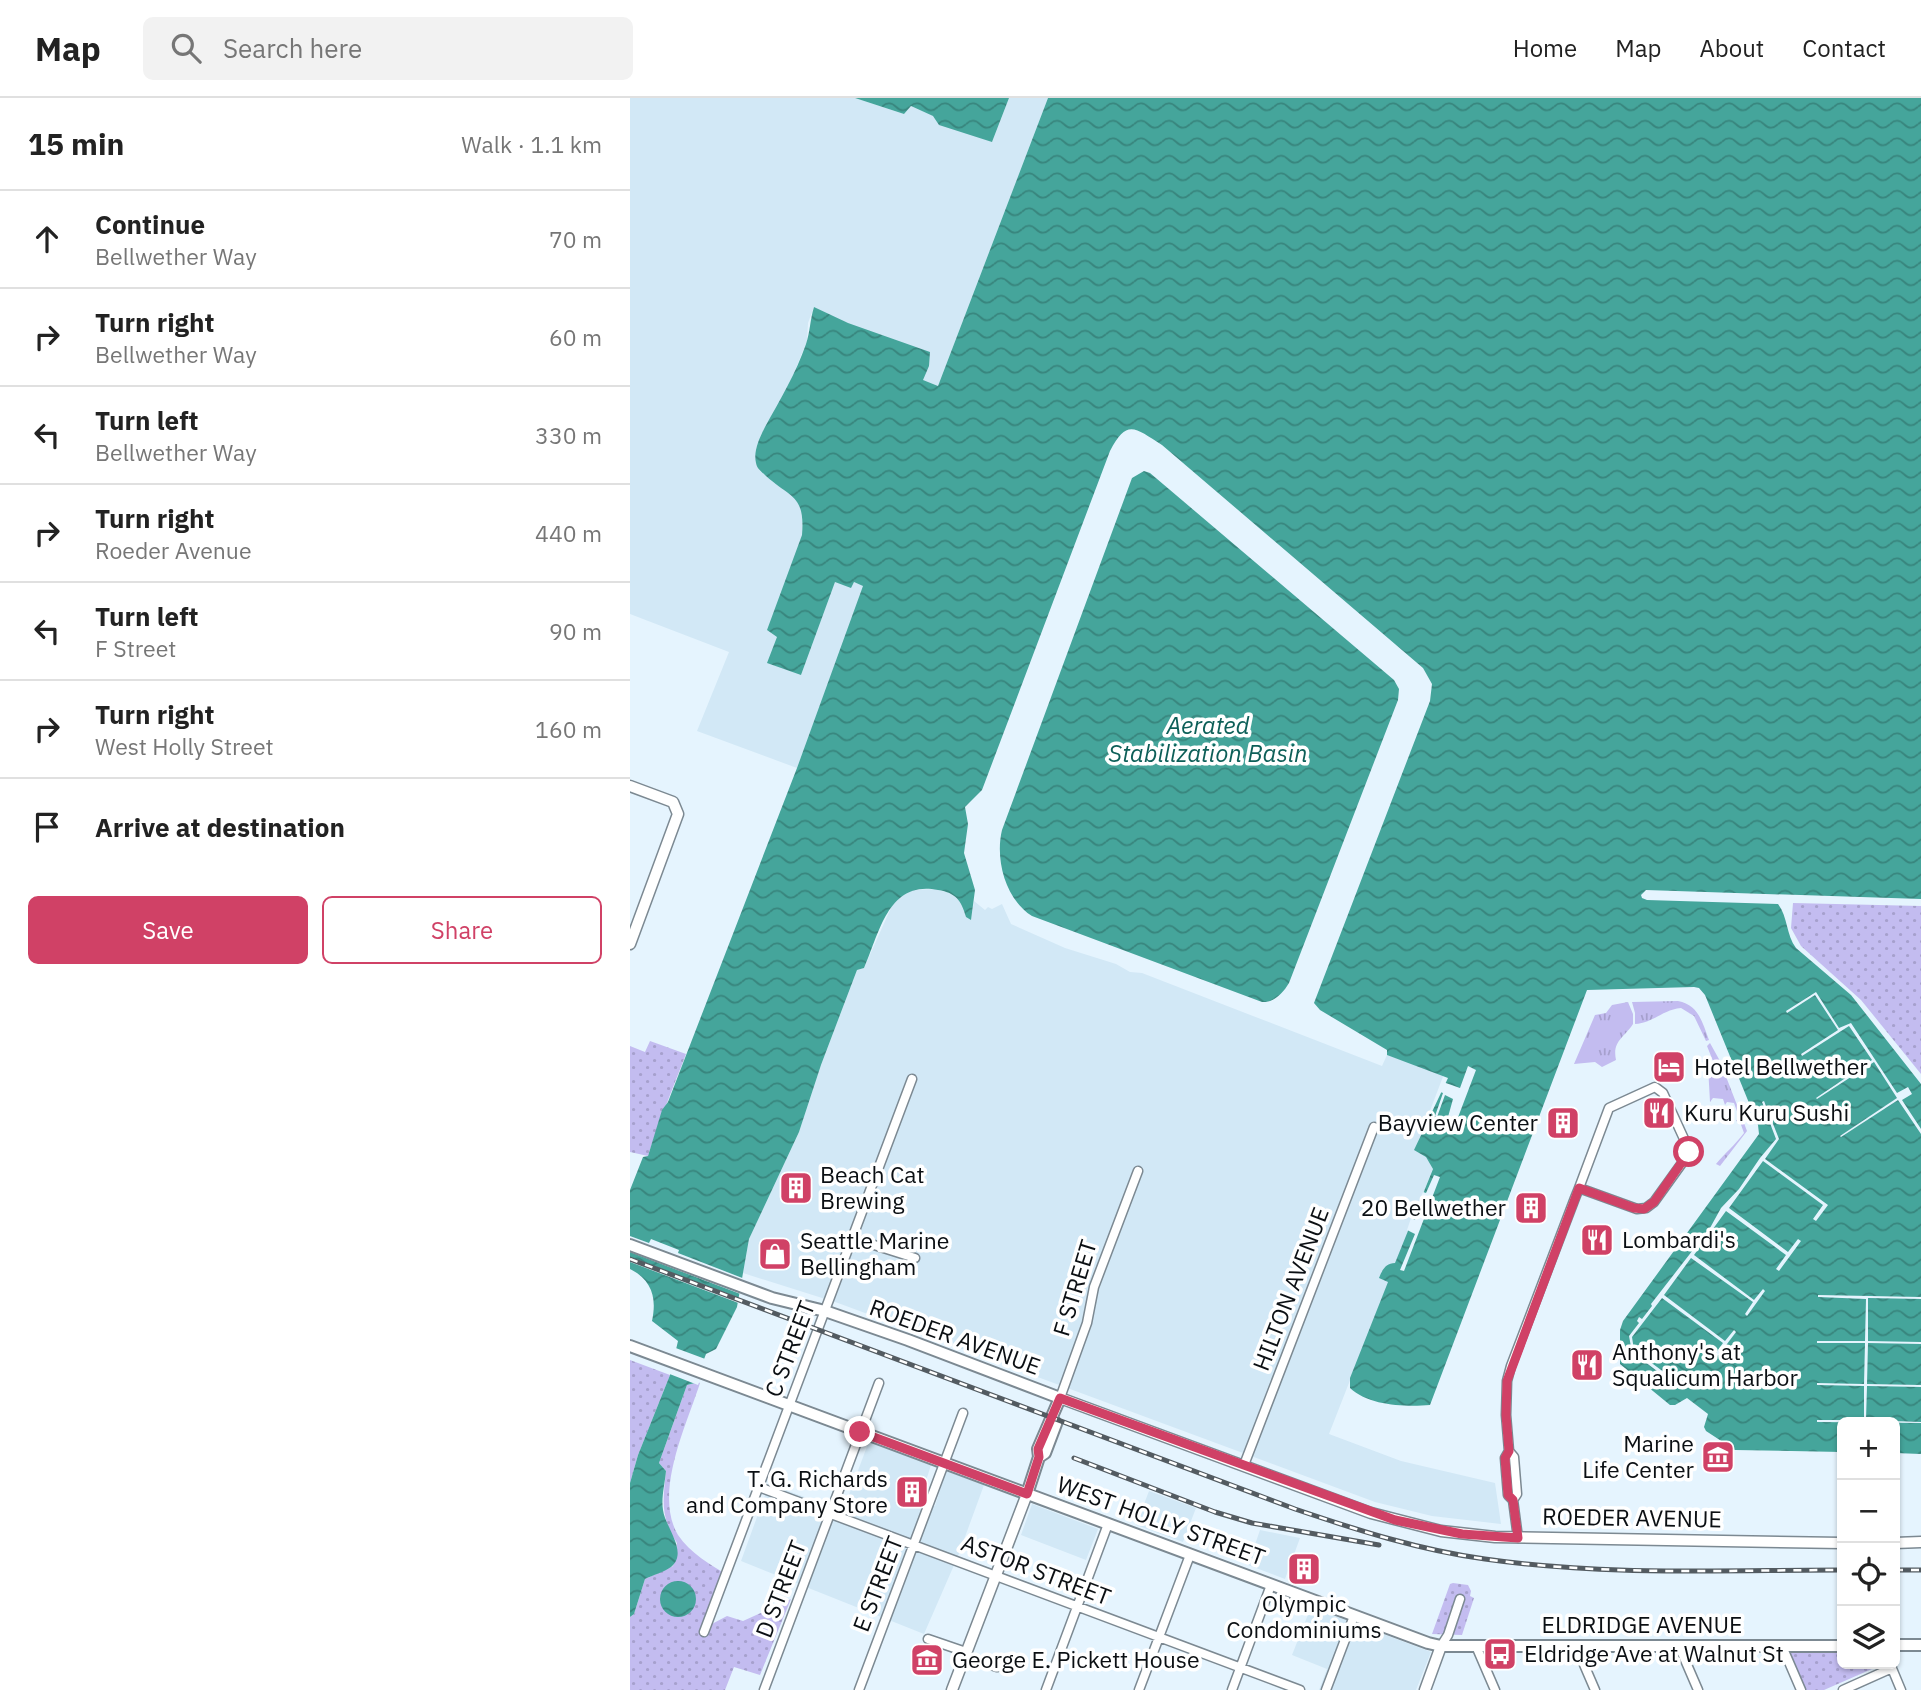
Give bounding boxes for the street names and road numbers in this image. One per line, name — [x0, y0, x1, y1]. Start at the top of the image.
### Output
street label: HILTON AVENUE — [1245, 1203, 1335, 1375]
street label: F STREET — [1045, 1236, 1103, 1340]
street label: ROEDER AVENUE — [866, 1291, 1045, 1381]
street label: C STREET — [757, 1296, 821, 1401]
street label: WEST HOLLY STREET — [1053, 1468, 1270, 1572]
street label: ROEDER AVENUE — [1542, 1500, 1722, 1534]
street label: ASTOR STREET — [957, 1527, 1115, 1611]
street label: E STREET — [845, 1532, 909, 1636]
street label: D STREET — [748, 1536, 812, 1642]
street label: ELDRIDGE AVENUE — [1541, 1609, 1743, 1639]

